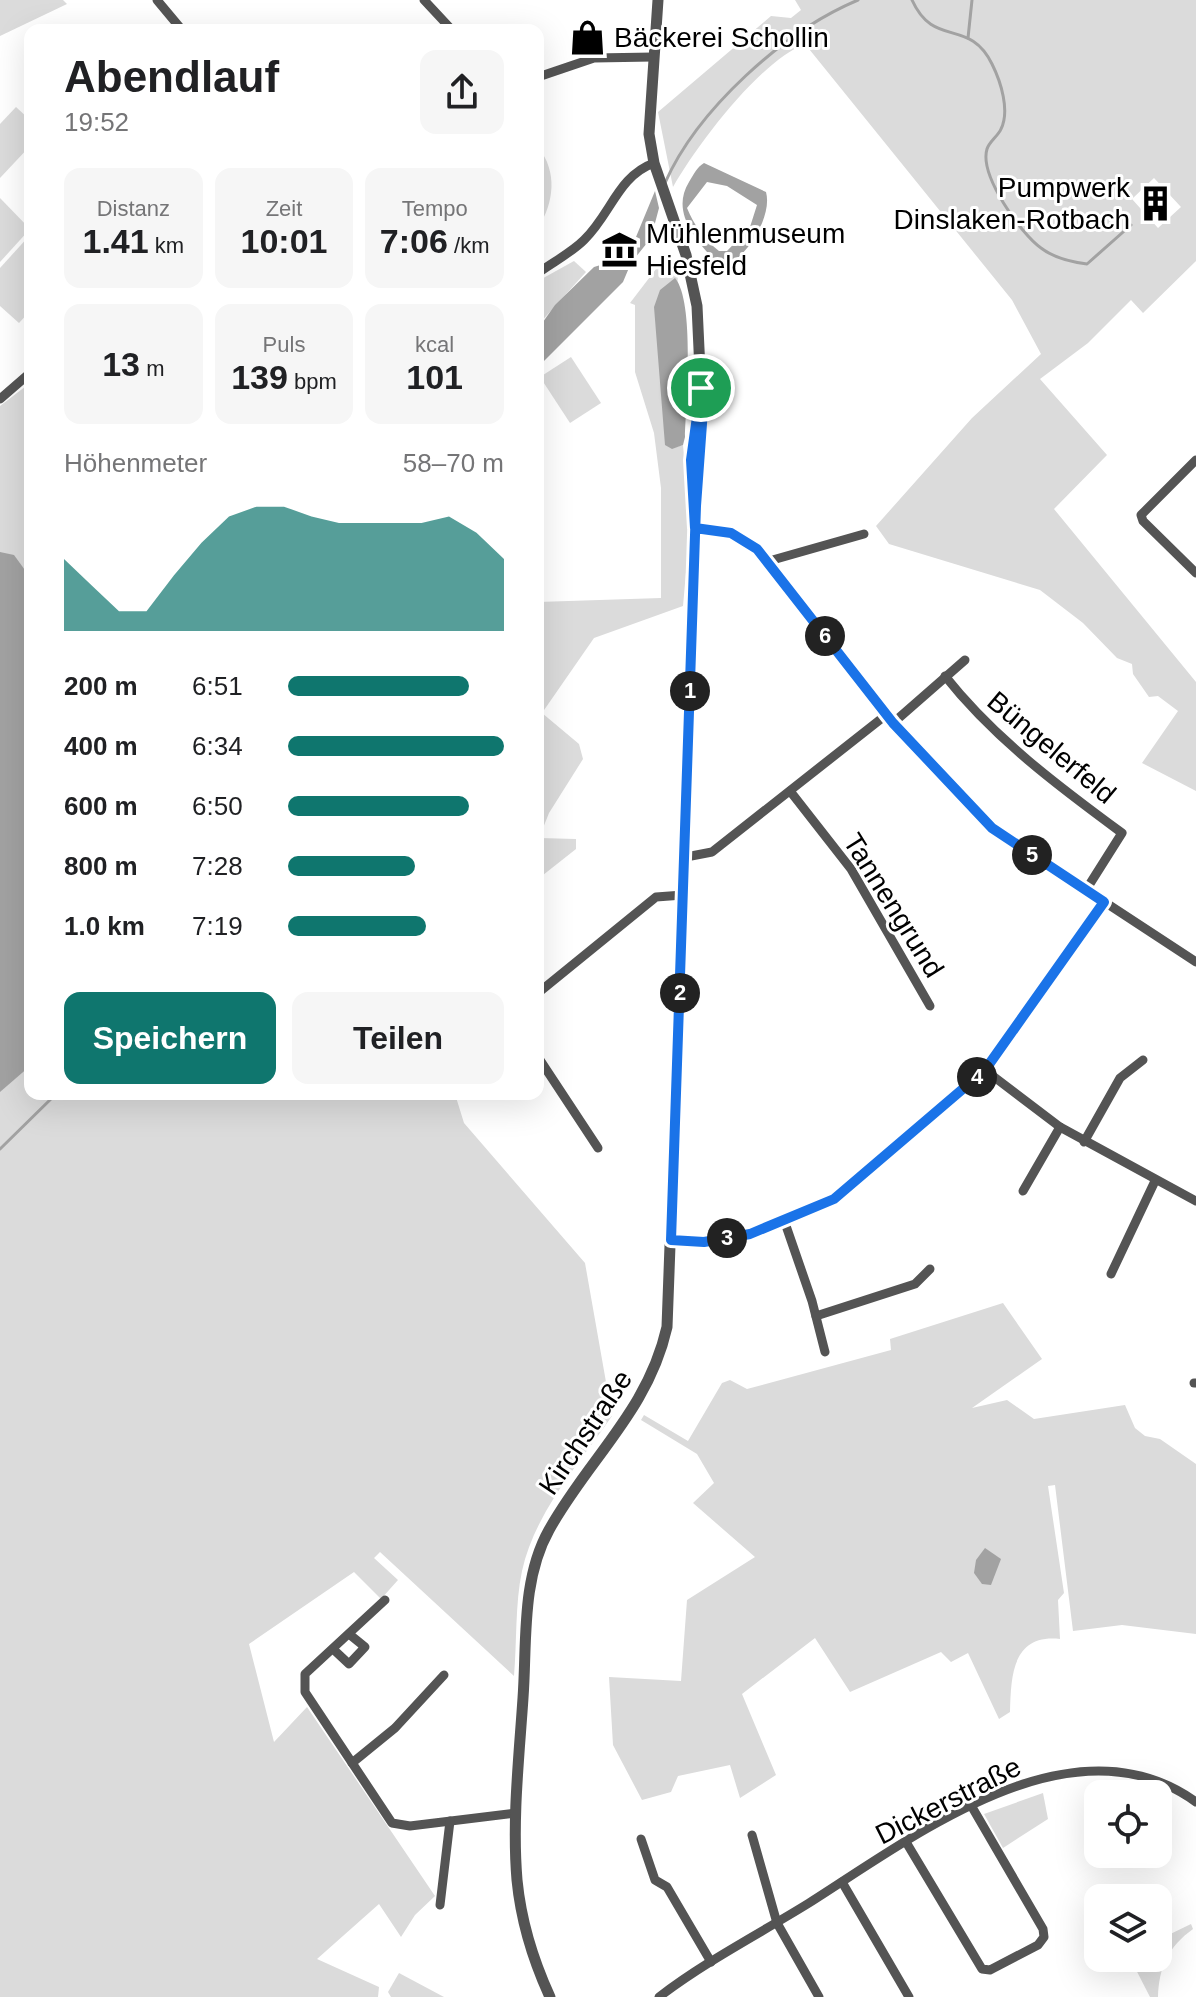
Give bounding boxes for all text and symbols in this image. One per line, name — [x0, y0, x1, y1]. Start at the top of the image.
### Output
shop icon: Bäckerei Schollin — [569, 18, 607, 56]
place label: Bäckerei Schollin — [614, 22, 829, 53]
button: share — [420, 50, 504, 134]
text: Abendlauf — [64, 52, 279, 101]
text: 19:52 — [64, 107, 129, 137]
place label: Pumpwerk Dinslaken-Rotbach — [893, 172, 1131, 235]
building icon: Pumpwerk Dinslaken-Rotbach — [1137, 184, 1175, 222]
text: Distanz — [97, 196, 170, 221]
text: Zeit — [266, 196, 302, 221]
text: Tempo — [402, 196, 468, 221]
place label: Mühlenmuseum Hiesfeld — [646, 218, 845, 281]
text: 1.41 — [83, 222, 149, 260]
text: 10:01 — [241, 222, 327, 260]
text: 7:06 — [380, 222, 448, 260]
museum icon: Mühlenmuseum Hiesfeld — [601, 230, 639, 268]
text: km — [149, 233, 184, 258]
text: /km — [448, 233, 489, 258]
text: Puls — [263, 332, 305, 357]
text: kcal — [415, 332, 454, 357]
text: 13 — [102, 345, 140, 383]
pin — [667, 354, 735, 422]
text: m — [140, 356, 164, 381]
text: 139 — [231, 358, 288, 396]
text: 101 — [406, 358, 463, 396]
icon: arrive — [679, 366, 723, 410]
text: bpm — [288, 369, 337, 394]
text: Höhenmeter — [64, 448, 207, 478]
text: 58–70 m — [403, 448, 504, 478]
pin: 6 — [805, 616, 845, 656]
text: 6 — [819, 623, 831, 648]
text: 200 m — [64, 671, 138, 701]
text: 6:51 — [192, 671, 243, 701]
pin: 1 — [670, 671, 710, 711]
text: 1 — [684, 678, 696, 703]
street label: Büngelerfeld — [981, 685, 1122, 810]
text: 400 m — [64, 731, 138, 761]
text: 6:34 — [192, 731, 243, 761]
text: 600 m — [64, 791, 138, 821]
text: 6:50 — [192, 791, 243, 821]
street label: Tannengrund — [837, 828, 950, 983]
pin: 5 — [1012, 835, 1052, 875]
text: 5 — [1026, 842, 1038, 867]
text: 800 m — [64, 851, 138, 881]
text: 7:28 — [192, 851, 243, 881]
text: 1.0 km — [64, 911, 145, 941]
text: 7:19 — [192, 911, 243, 941]
pin: 2 — [660, 973, 700, 1013]
text: 2 — [674, 980, 686, 1005]
button: Speichern — [64, 992, 276, 1084]
button: Teilen — [292, 992, 504, 1084]
pin: 4 — [957, 1057, 997, 1097]
text: 4 — [971, 1064, 983, 1089]
pin: 3 — [707, 1218, 747, 1258]
text: 3 — [721, 1225, 733, 1250]
street label: Kirchstraße — [533, 1364, 638, 1500]
street label: Dickerstraße — [870, 1751, 1026, 1850]
map controls — [1084, 1780, 1172, 1972]
button: locate — [1084, 1780, 1172, 1868]
button: layers — [1084, 1884, 1172, 1972]

